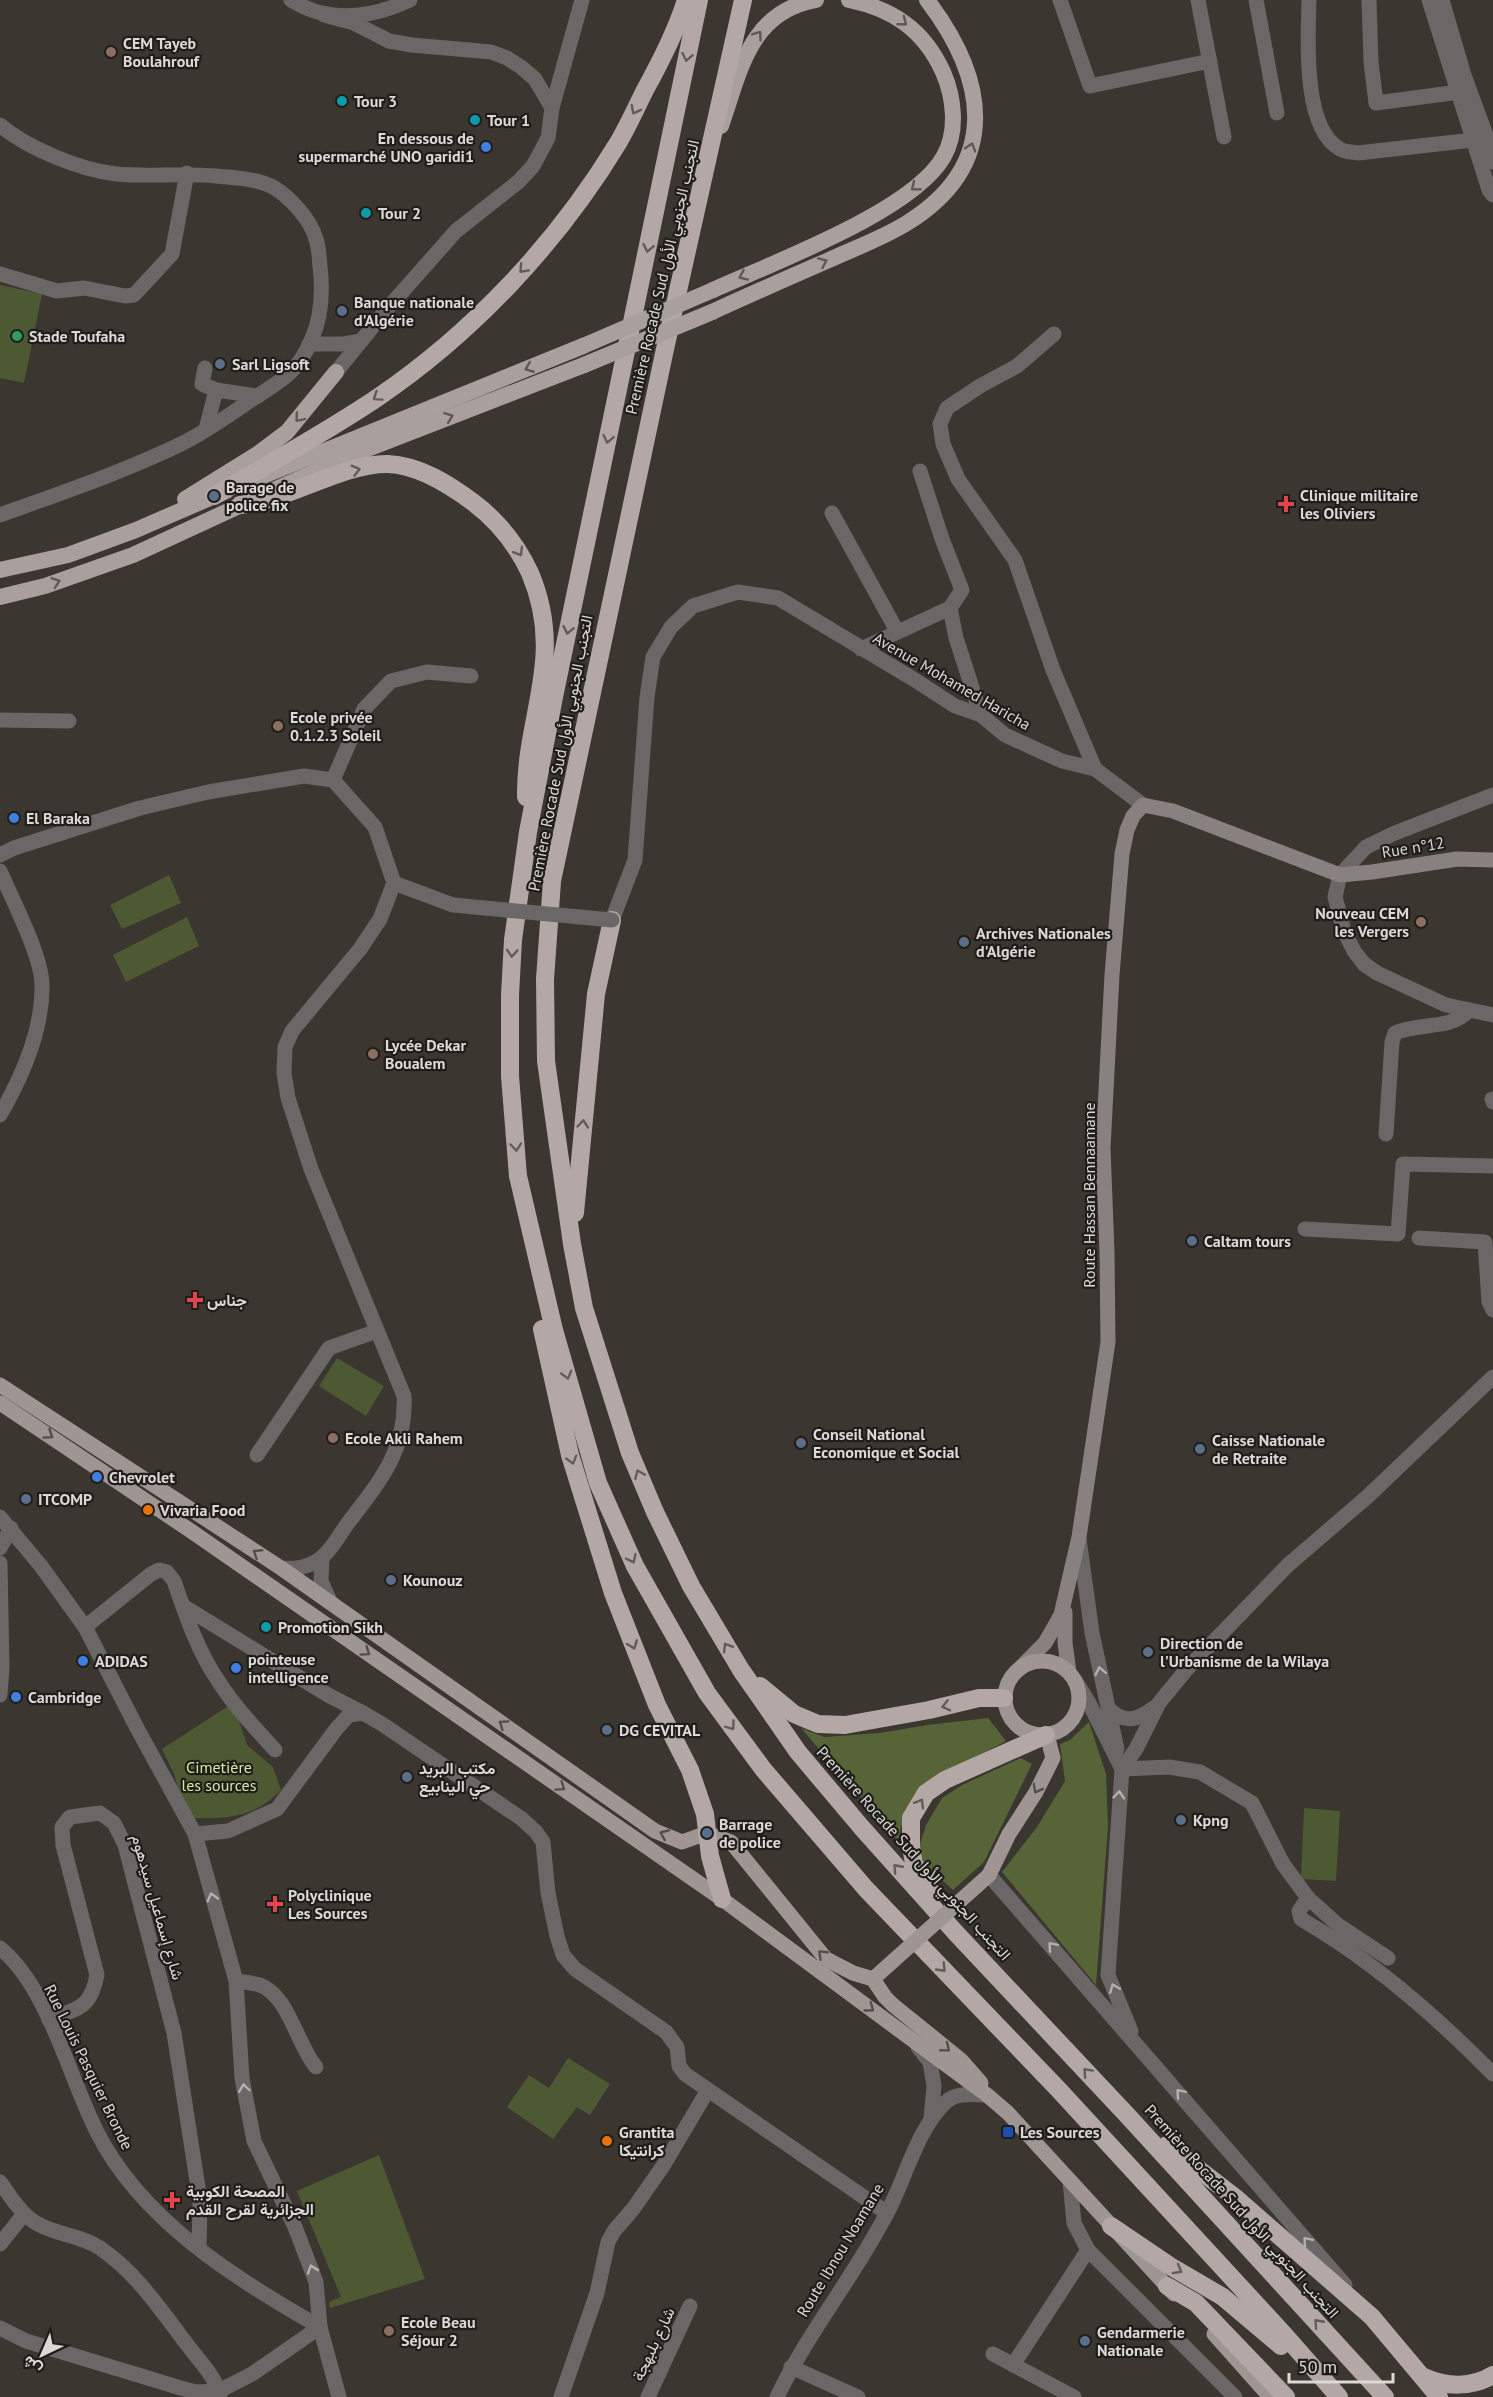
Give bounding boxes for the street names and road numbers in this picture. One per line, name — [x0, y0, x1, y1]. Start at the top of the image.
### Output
street label: Première Rocade Sud التجنب الجنوبي الأول — [621, 138, 707, 417]
street label: Première Rocade Sud التجنب الجنوبي الأول — [523, 613, 601, 894]
street label: Avenue Mohamed Haricha — [870, 628, 1034, 734]
street label: Rue n°12 — [1380, 832, 1446, 862]
street label: Route Hassan Bennaamane — [1079, 1102, 1099, 1288]
street label: Première Rocade Sud التجنب الجنوبي الأول — [810, 1742, 1015, 1967]
street label: شارع إسماعيل سيدهوم — [126, 1832, 188, 1983]
street label: Rue Louis Pasquier Bronde — [40, 1981, 138, 2153]
street label: Première Rocade Sud التجنب الجنوبي الأول — [1138, 2100, 1343, 2325]
street label: Route Ibnou Noamane — [792, 2180, 888, 2320]
street label: شارع بلبهجة — [627, 2304, 681, 2385]

